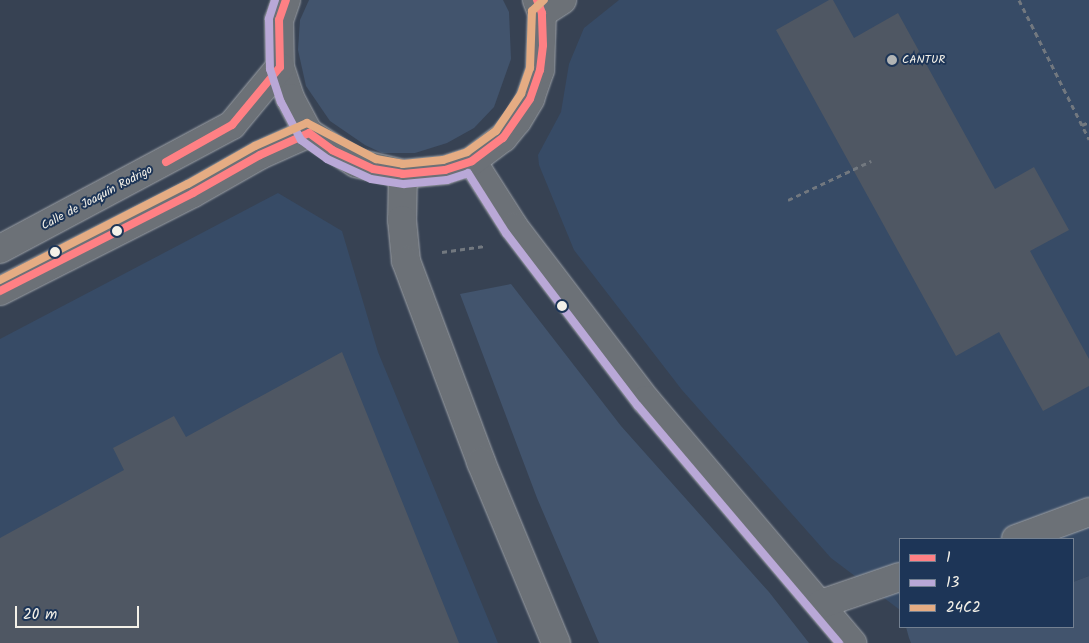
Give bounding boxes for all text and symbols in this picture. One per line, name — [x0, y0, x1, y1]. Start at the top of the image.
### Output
place label: CANTUR — [902, 53, 945, 67]
marker: CANTUR — [886, 54, 898, 66]
street label: Calle de Joaquín Rodrigo — [39, 163, 155, 233]
unlabelled marker — [112, 226, 122, 236]
unlabelled marker — [50, 247, 60, 257]
unlabelled marker — [557, 301, 567, 311]
legend — [899, 538, 1074, 628]
text: 1 — [946, 546, 951, 570]
text: 13 — [946, 571, 959, 595]
scale bar — [18, 596, 141, 628]
text: 24C2 — [946, 596, 981, 620]
text: 20 m — [23, 603, 57, 627]

